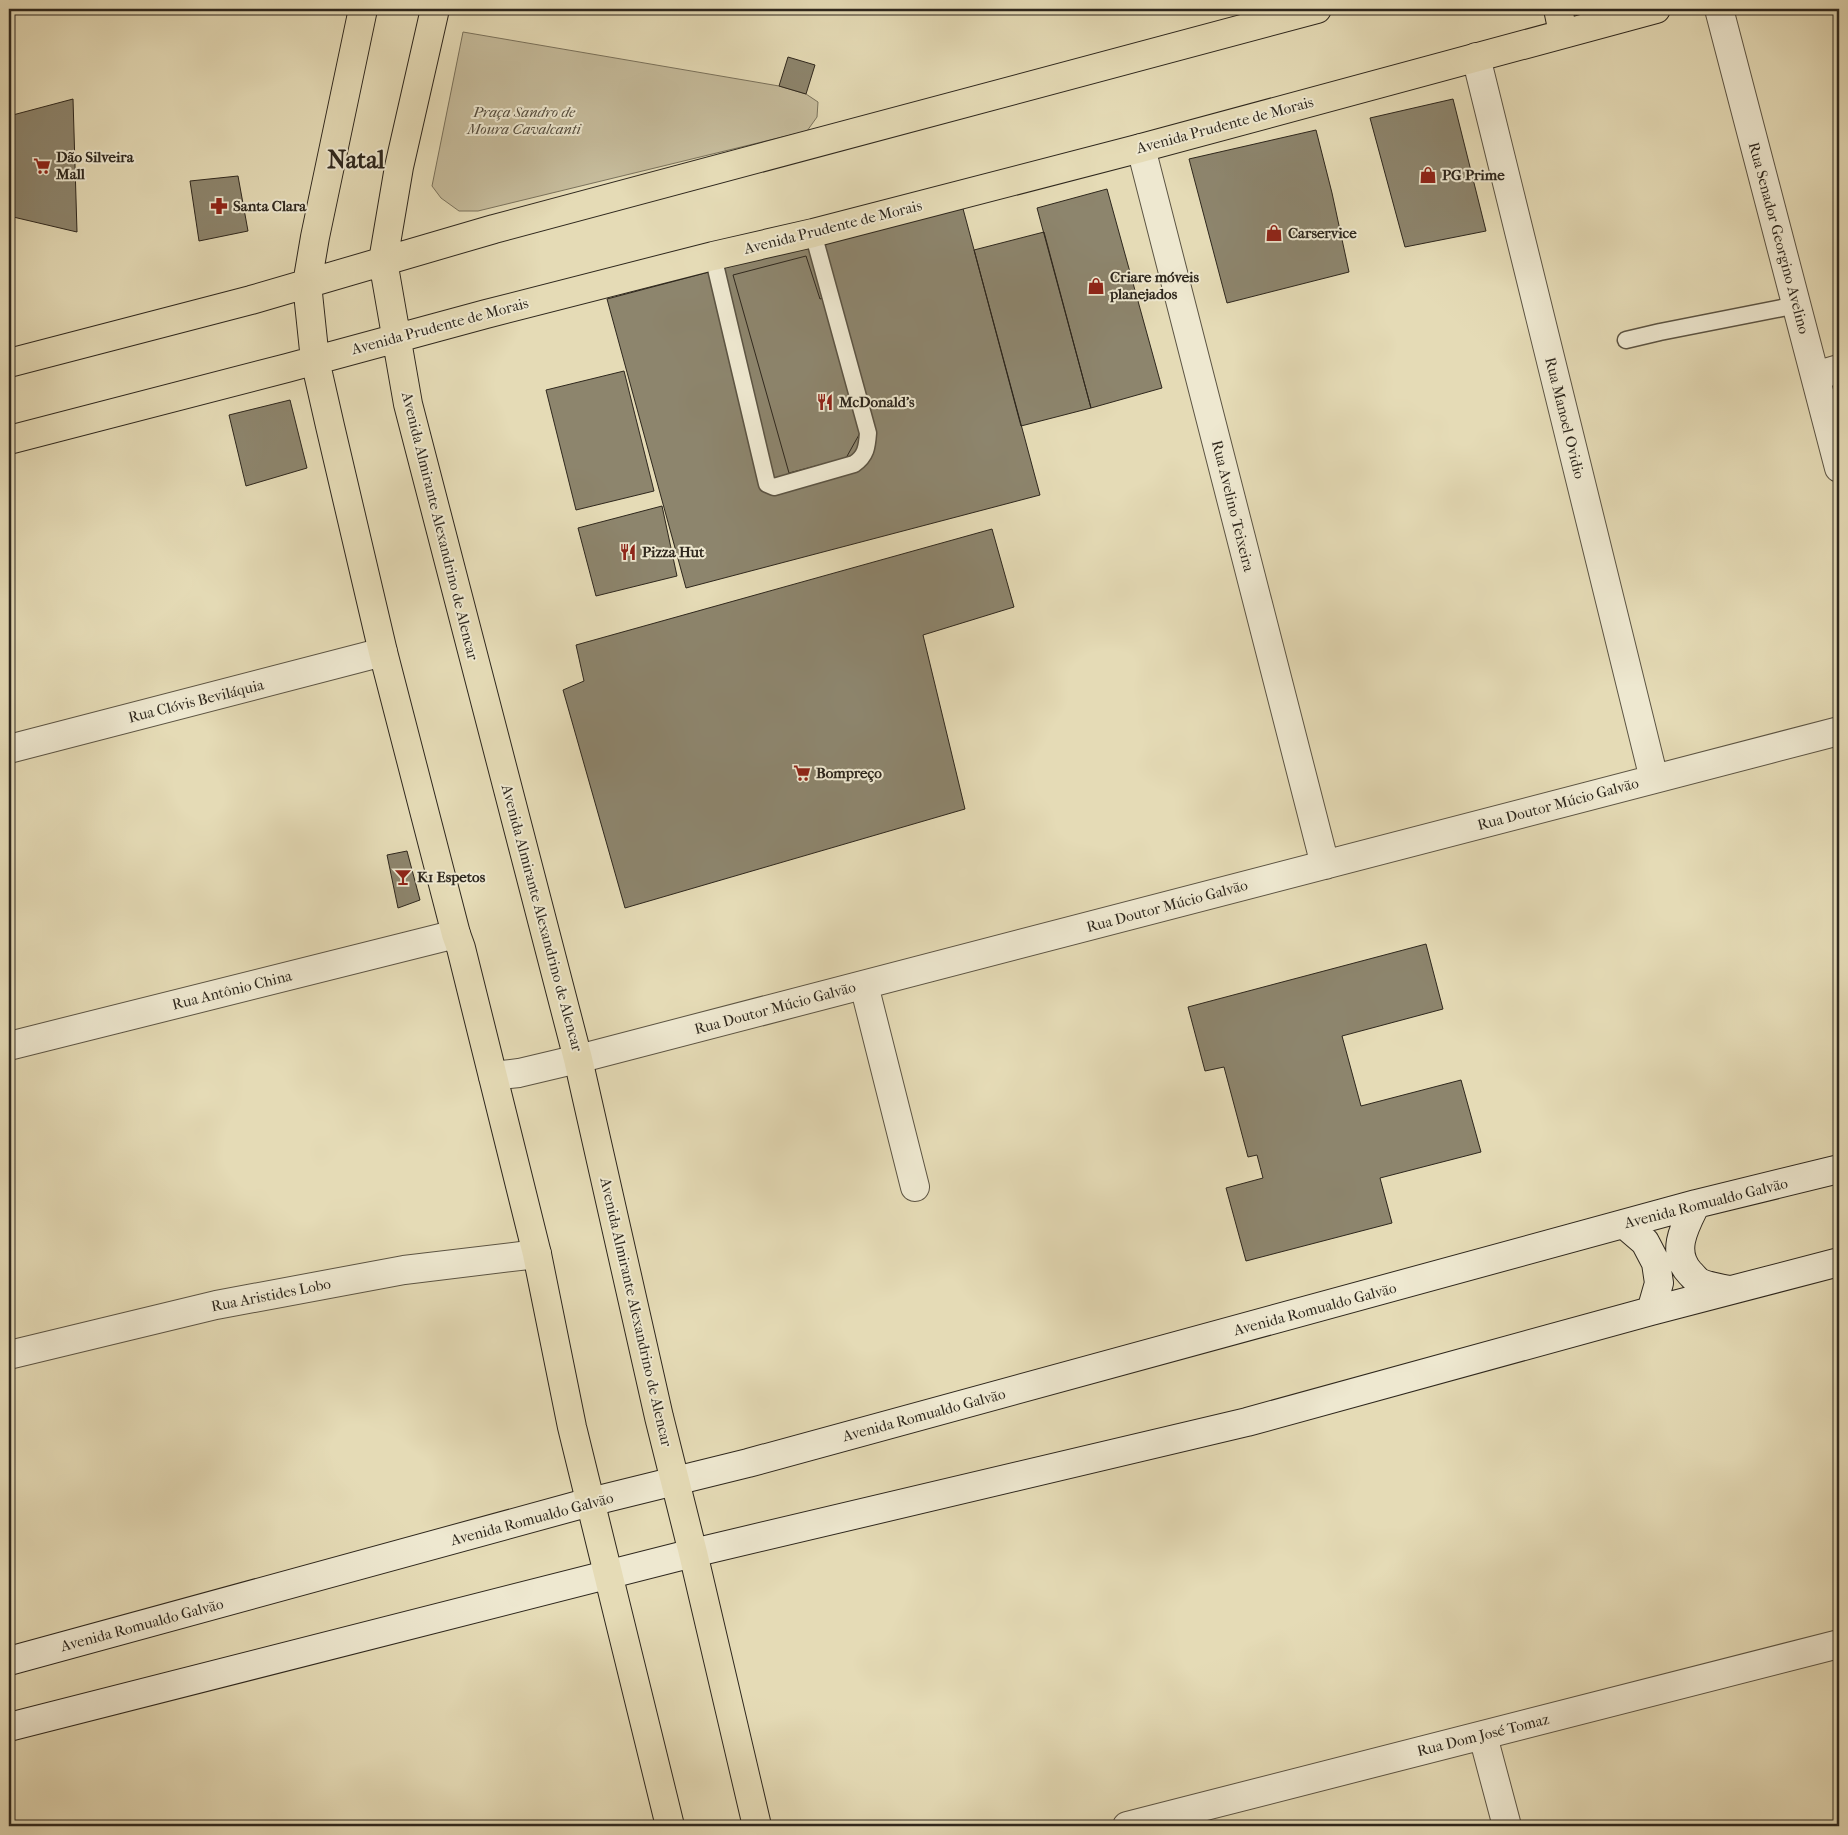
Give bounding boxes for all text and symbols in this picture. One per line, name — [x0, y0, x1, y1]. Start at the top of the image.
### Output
street label: Avenida Prudente de Morais — [1134, 93, 1316, 158]
park label: Praça Sandro de Moura Cavalcanti — [466, 103, 582, 138]
street label: Rua Senador Georgino Avelino — [1745, 140, 1813, 336]
district label: Natal — [327, 145, 385, 174]
place label: Dão Silveira Mall — [55, 148, 135, 183]
supermarket icon: Dão Silveira Mall — [32, 156, 52, 176]
shop icon: PG Prime — [1418, 165, 1438, 185]
place label: PG Prime — [1442, 166, 1505, 184]
pharmacy icon: Santa Clara — [209, 196, 229, 216]
street label: Avenida Prudente de Morais — [741, 196, 924, 258]
place label: Santa Clara — [233, 197, 307, 215]
shop icon: Carservice — [1264, 223, 1284, 243]
place label: Carservice — [1288, 224, 1357, 242]
place label: Criare móveis planejados — [1109, 268, 1200, 303]
shop icon: Criare móveis planejados — [1086, 276, 1106, 296]
street label: Avenida Prudente de Morais — [349, 294, 531, 359]
street label: Rua Manoel Ovidio — [1541, 355, 1589, 481]
street label: Avenida Almirante Alexandrino de Alencar — [398, 389, 482, 662]
restaurant icon: McDonald's — [815, 392, 835, 412]
place label: McDonald's — [838, 393, 915, 411]
street label: Rua Avelino Teixeira — [1208, 438, 1258, 575]
restaurant icon: Pizza Hut — [618, 542, 638, 562]
place label: Pizza Hut — [642, 543, 705, 561]
street label: Rua Clóvis Beviláquia — [126, 675, 267, 727]
supermarket icon: Bompreço — [792, 763, 812, 783]
place label: Bompreço — [816, 764, 882, 783]
street label: Rua Doutor Múcio Galvão — [1475, 774, 1641, 834]
street label: Avenida Almirante Alexandrino de Alencar — [497, 782, 587, 1054]
bar icon: K1 Espetos — [393, 867, 413, 887]
place label: K1 Espetos — [417, 868, 486, 886]
street label: Rua Doutor Múcio Galvão — [1084, 876, 1250, 936]
street label: Rua Antônio China — [170, 966, 295, 1014]
street label: Rua Doutor Múcio Galvão — [692, 978, 858, 1038]
street label: Avenida Romualdo Galvão — [1621, 1174, 1790, 1232]
street label: Avenida Almirante Alexandrino de Alencar — [596, 1175, 676, 1449]
street label: Rua Aristides Lobo — [210, 1274, 333, 1315]
street label: Avenida Romualdo Galvão — [1231, 1278, 1399, 1340]
street label: Avenida Romualdo Galvão — [840, 1384, 1008, 1446]
street label: Avenida Romualdo Galvão — [448, 1488, 616, 1550]
street label: Avenida Romualdo Galvão — [58, 1594, 226, 1656]
street label: Rua Dom José Tomaz — [1415, 1710, 1551, 1760]

